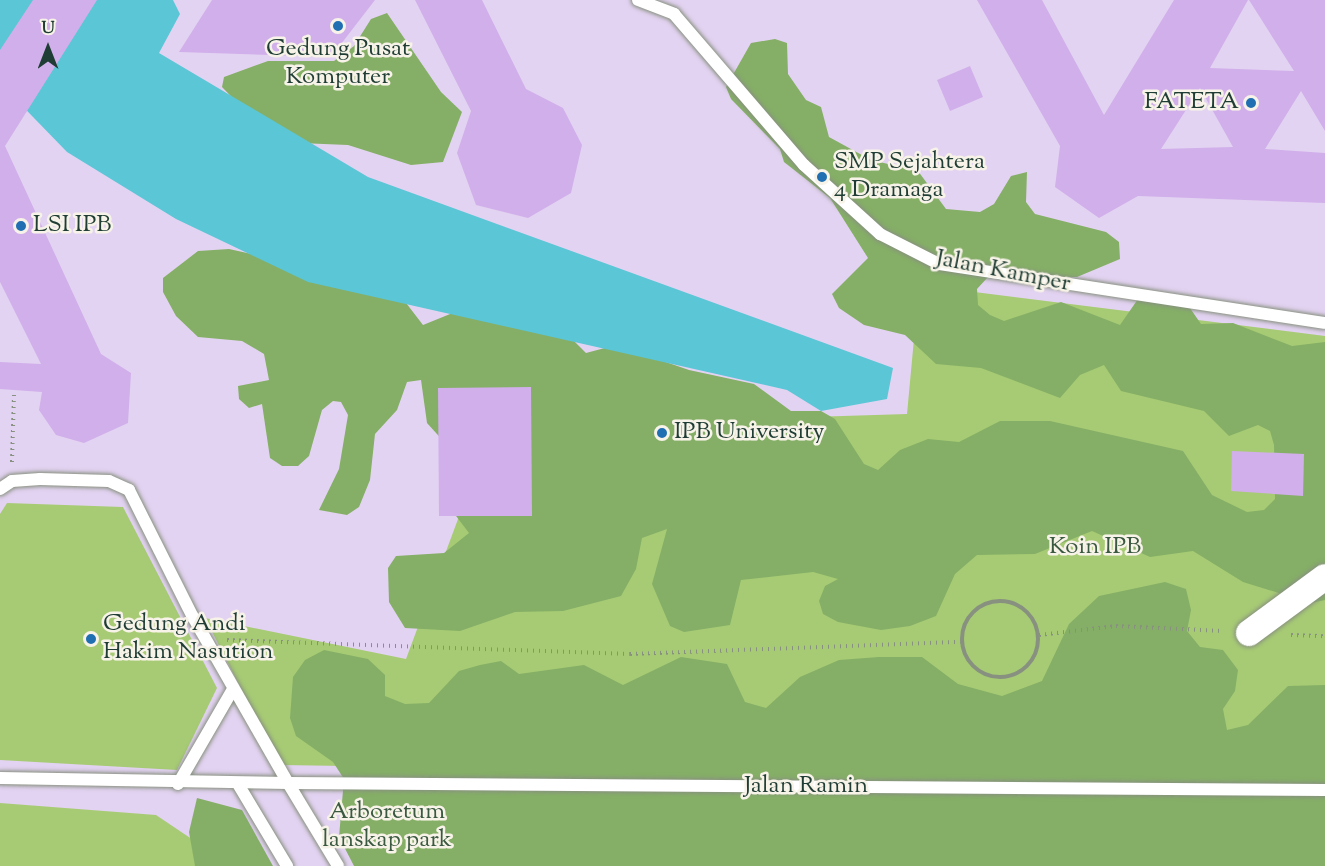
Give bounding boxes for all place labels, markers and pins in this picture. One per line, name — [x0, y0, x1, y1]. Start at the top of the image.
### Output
marker: Gedung Pusat Komputer — [331, 19, 345, 33]
place label: Gedung Pusat Komputer — [266, 36, 410, 92]
place label: FATETA — [1144, 89, 1239, 117]
marker: FATETA — [1244, 96, 1258, 110]
place label: SMP Sejahtera 4 Dramaga — [834, 149, 985, 205]
marker: SMP Sejahtera 4 Dramaga — [815, 170, 829, 184]
place label: LSI IPB — [33, 212, 111, 240]
marker: LSI IPB — [14, 219, 28, 233]
place label: IPB University — [674, 419, 824, 447]
marker: IPB University — [655, 426, 669, 440]
place label: Gedung Andi Hakim Nasution — [103, 611, 273, 667]
marker: Gedung Andi Hakim Nasution — [84, 632, 98, 646]

